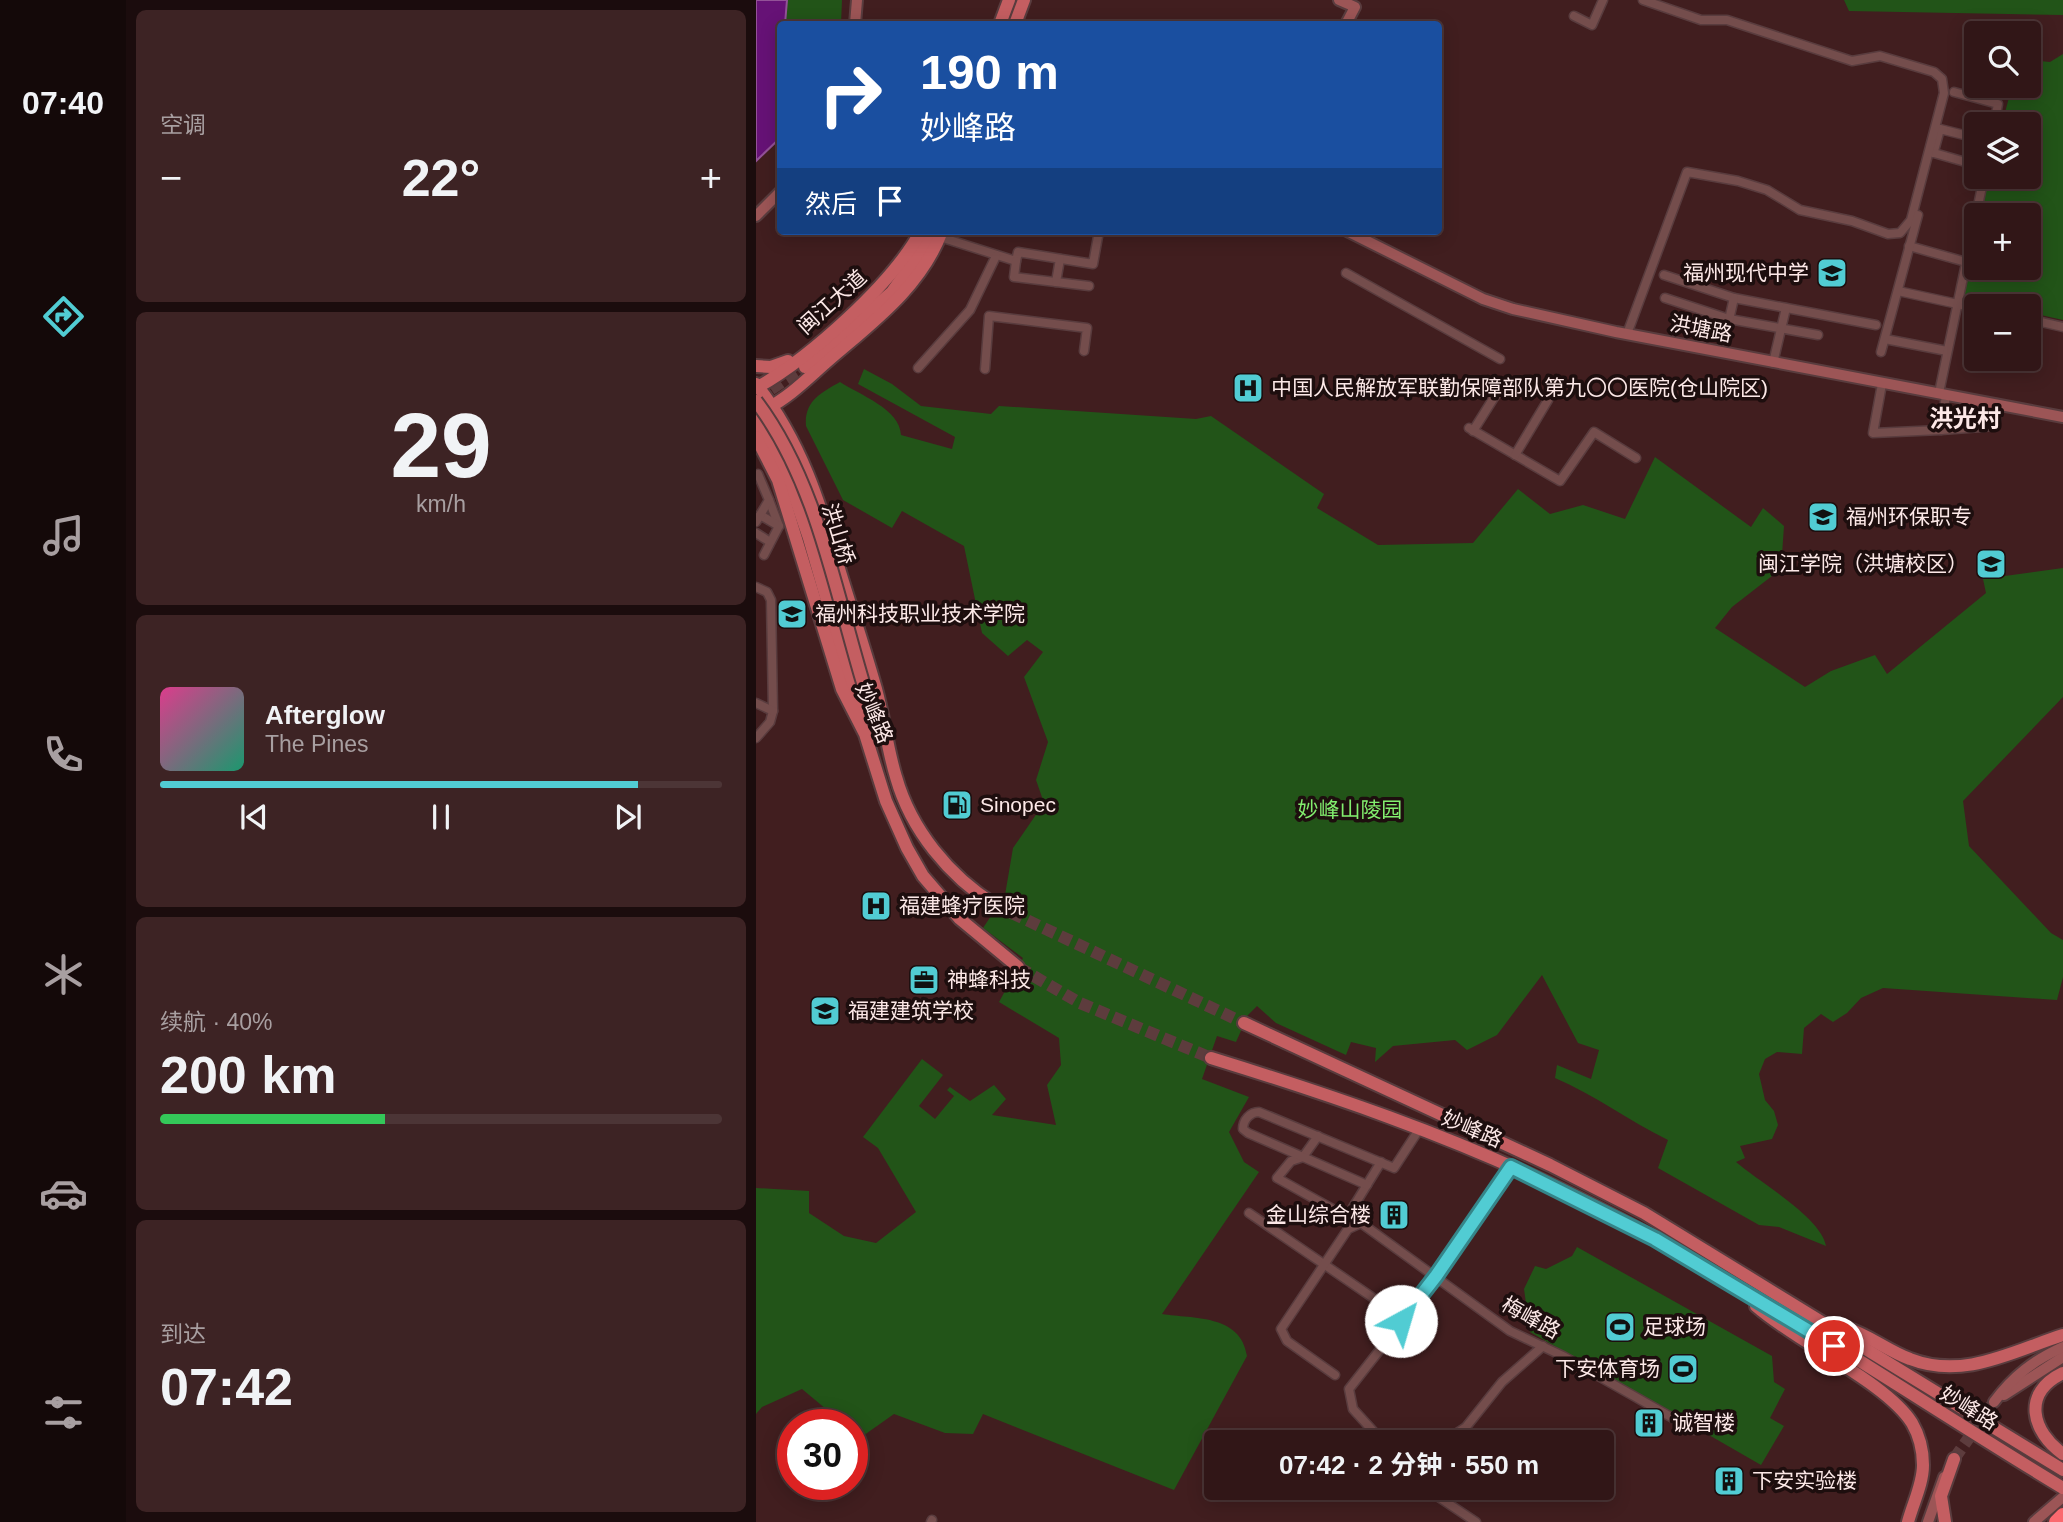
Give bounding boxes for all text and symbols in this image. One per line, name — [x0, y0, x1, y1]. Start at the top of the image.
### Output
map controls — [1964, 21, 2041, 371]
button: search — [1964, 21, 2041, 98]
text: 190 m — [920, 45, 1059, 99]
icon: right — [805, 49, 896, 140]
text: 07:40 — [22, 85, 104, 121]
text: 妙峰路 — [920, 110, 1016, 146]
text: 空调 — [160, 112, 206, 138]
button: layers — [1964, 112, 2041, 189]
text: 22° — [402, 149, 480, 207]
text: − — [160, 157, 182, 199]
text: + — [700, 157, 722, 199]
icon: arrive — [871, 182, 909, 220]
text: 然后 — [805, 189, 857, 219]
button: + — [1964, 203, 2041, 280]
school or university icon: 福州现代中学 — [1815, 256, 1849, 290]
place label: 福州现代中学 — [1683, 261, 1809, 284]
street label: 闽江大道 — [793, 265, 871, 338]
icon: directions — [39, 292, 88, 341]
button: − — [1964, 294, 2041, 371]
street label: 洪塘路 — [1668, 311, 1734, 346]
hospital icon: 中国人民解放军联勤保障部队第九〇〇医院(仓山院区) — [1231, 371, 1265, 405]
place label: 中国人民解放军联勤保障部队第九〇〇医院(仓山院区) — [1271, 376, 1768, 399]
text: 29 — [390, 395, 492, 496]
district label: 洪光村 — [1929, 405, 2001, 432]
text: km/h — [416, 491, 466, 517]
street label: 洪山桥 — [818, 500, 859, 567]
school or university icon: 福州环保职专 — [1806, 500, 1840, 534]
place label: 福州环保职专 — [1846, 505, 1972, 528]
icon: music — [39, 511, 88, 560]
school or university icon: 闽江学院（洪塘校区） — [1974, 547, 2008, 581]
place label: 闽江学院（洪塘校区） — [1758, 552, 1968, 575]
school or university icon: 福州科技职业技术学院 — [775, 597, 809, 631]
place label: 福州科技职业技术学院 — [815, 602, 1025, 625]
street label: 妙峰路 — [852, 679, 897, 746]
text: Afterglow — [265, 700, 385, 730]
icon: phone — [39, 730, 88, 779]
text: The Pines — [265, 731, 369, 757]
fuel station icon: Sinopec — [940, 788, 974, 822]
place label: Sinopec — [980, 793, 1056, 816]
icon: previous — [235, 798, 273, 836]
icon: pause — [422, 798, 460, 836]
icon: next — [609, 798, 647, 836]
park label: 妙峰山陵园 — [1298, 798, 1403, 821]
hospital icon: 福建蜂疗医院 — [859, 889, 893, 923]
place label: 福建蜂疗医院 — [899, 894, 1025, 917]
icon: climate — [39, 950, 88, 999]
office icon: 神蜂科技 — [907, 963, 941, 997]
place label: 神蜂科技 — [947, 968, 1031, 991]
school or university icon: 福建建筑学校 — [808, 994, 842, 1028]
place label: 福建建筑学校 — [848, 999, 974, 1022]
text: 续航 · 40% — [160, 1009, 272, 1035]
text: 200 km — [160, 1046, 336, 1104]
street label: 妙峰路 — [1439, 1106, 1506, 1151]
icon: car — [39, 1169, 88, 1218]
building icon: 金山综合楼 — [1377, 1198, 1411, 1232]
place label: 金山综合楼 — [1266, 1203, 1371, 1226]
position arrow — [1364, 1284, 1438, 1358]
street label: 梅峰路 — [1498, 1292, 1564, 1343]
sports icon: 足球场 — [1603, 1310, 1637, 1344]
place label: 足球场 — [1643, 1315, 1706, 1338]
pin — [1804, 1316, 1864, 1376]
text: 到达 — [160, 1321, 206, 1347]
icon: arrive — [1815, 1327, 1853, 1365]
sports icon: 下安体育场 — [1666, 1352, 1700, 1386]
place label: 下安体育场 — [1555, 1357, 1660, 1380]
text: 07:42 — [160, 1358, 293, 1416]
street label: 妙峰路 — [1936, 1381, 2002, 1434]
icon: filters — [39, 1388, 88, 1437]
building icon: 诚智楼 — [1632, 1406, 1666, 1440]
speed limit sign: 30 — [777, 1409, 868, 1500]
place label: 诚智楼 — [1672, 1411, 1735, 1434]
text: 07:42 · 2 分钟 · 550 m — [1279, 1450, 1539, 1480]
building icon: 下安实验楼 — [1712, 1464, 1746, 1498]
place label: 下安实验楼 — [1752, 1469, 1857, 1492]

